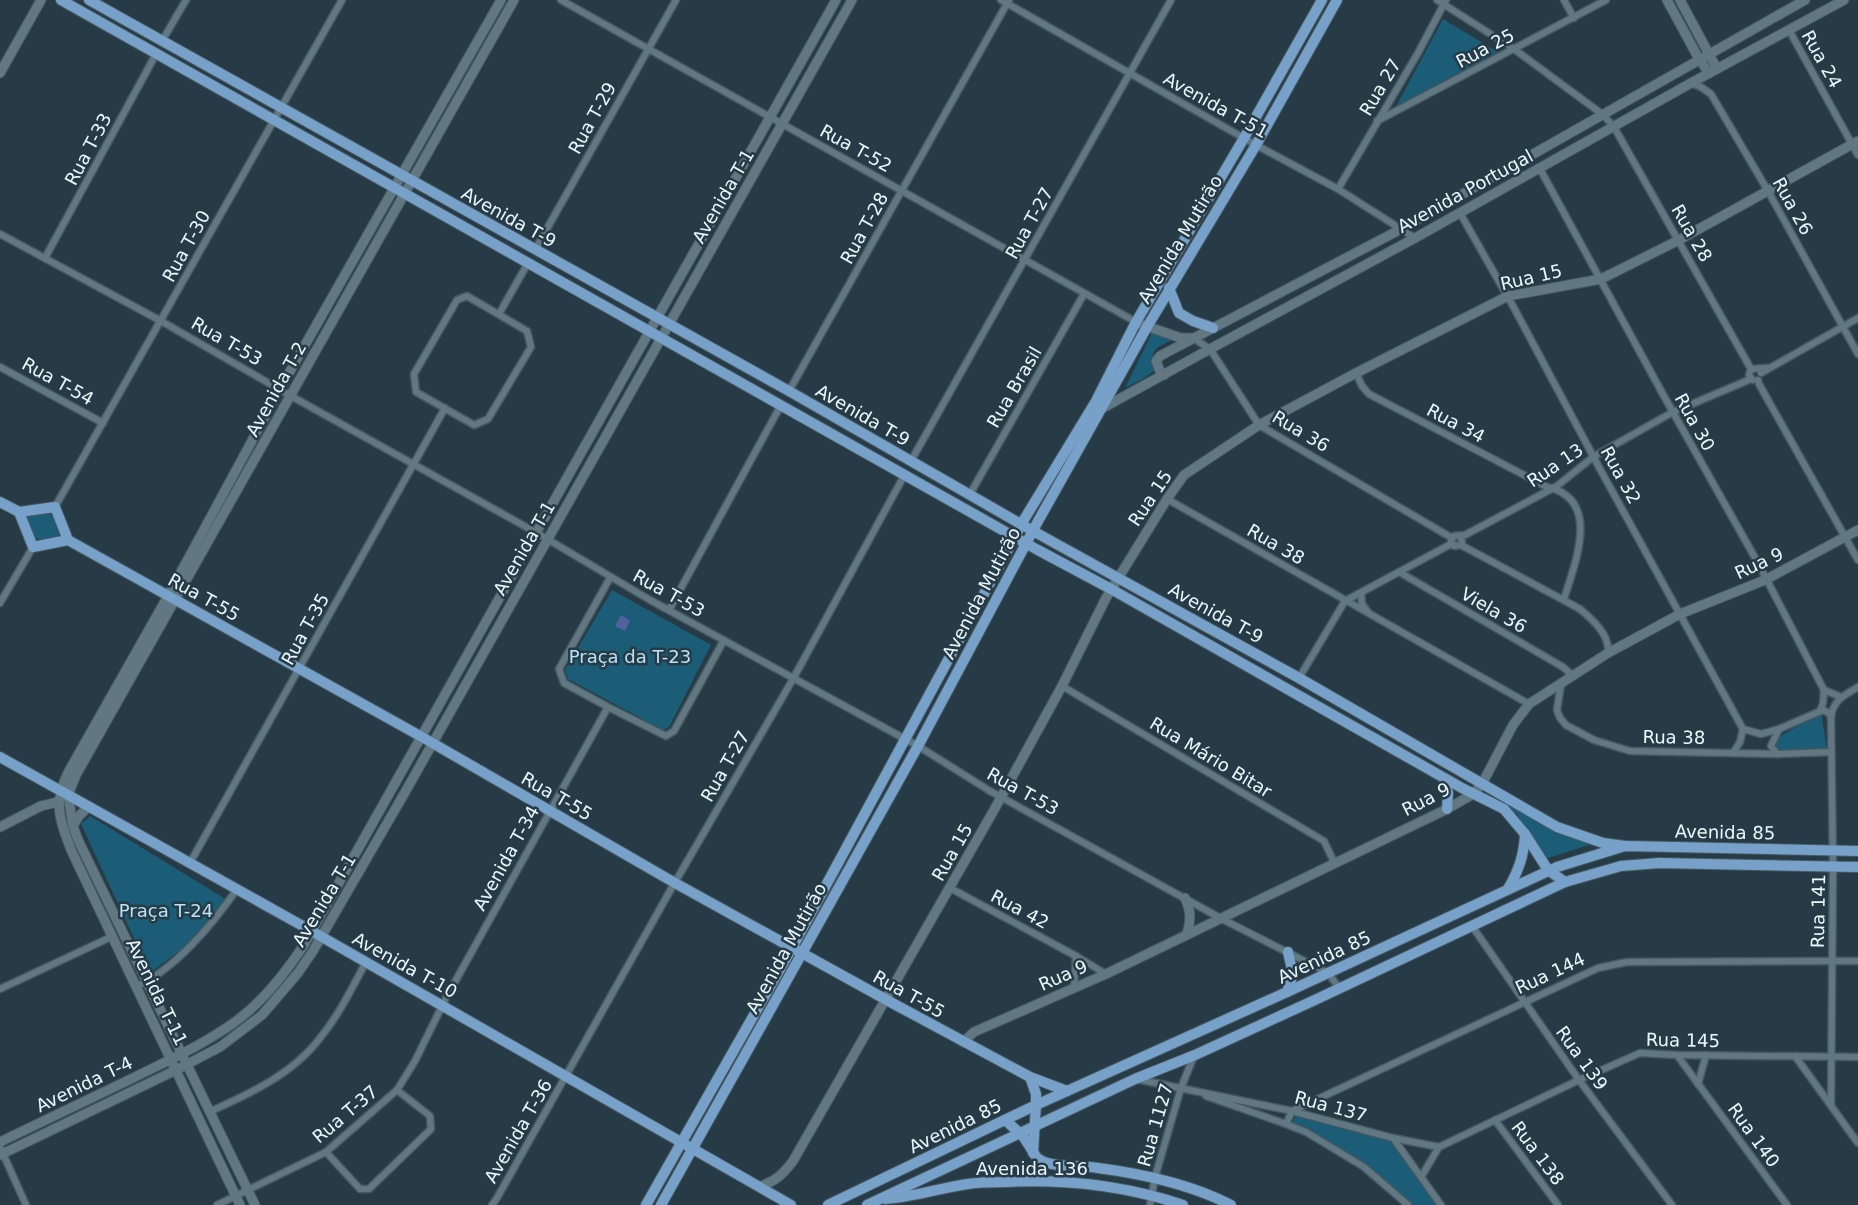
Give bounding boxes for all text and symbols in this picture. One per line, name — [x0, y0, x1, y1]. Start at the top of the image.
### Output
street label: Rua 25 — [1452, 24, 1518, 72]
street label: Rua 24 — [1798, 26, 1846, 92]
street label: Rua 27 — [1355, 55, 1405, 119]
street label: Avenida T-51 — [1160, 68, 1272, 142]
street label: Rua T-29 — [564, 79, 620, 157]
street label: Rua T-33 — [60, 109, 116, 189]
street label: Rua T-52 — [817, 120, 895, 176]
street label: Avenida T-1 — [688, 145, 758, 247]
street label: Avenida Portugal — [1393, 145, 1537, 237]
street label: Avenida Mutirão — [1133, 171, 1227, 307]
street label: Rua 26 — [1769, 173, 1817, 239]
street label: Avenida T-9 — [458, 182, 560, 252]
street label: Rua T-27 — [1001, 184, 1057, 262]
street label: Rua T-28 — [836, 189, 892, 267]
street label: Rua 28 — [1667, 201, 1717, 265]
street label: Rua T-30 — [158, 207, 214, 285]
street label: Rua 15 — [1498, 260, 1564, 294]
street label: Rua T-53 — [188, 312, 266, 370]
street label: Avenida T-2 — [241, 338, 311, 440]
street label: Rua Brasil — [982, 343, 1046, 431]
street label: Rua T-54 — [19, 353, 97, 409]
street label: Avenida T-9 — [812, 380, 914, 450]
street label: Rua 30 — [1671, 389, 1719, 455]
street label: Rua 34 — [1423, 399, 1489, 447]
street label: Rua 36 — [1269, 406, 1333, 456]
street label: Rua 13 — [1523, 439, 1587, 491]
street label: Rua 32 — [1597, 442, 1645, 508]
street label: Rua 15 — [1124, 466, 1176, 530]
street label: Avenida T-1 — [489, 497, 559, 599]
street label: Rua 38 — [1244, 519, 1308, 569]
street label: Avenida Mutirão — [937, 524, 1025, 662]
street label: Rua 9 — [1731, 543, 1787, 583]
street label: Rua T-53 — [630, 565, 708, 621]
street label: Rua T-55 — [165, 569, 243, 625]
street label: Avenida T-9 — [1165, 578, 1267, 648]
street label: Viela 36 — [1457, 583, 1531, 637]
street label: Rua T-35 — [277, 590, 333, 668]
park label: Praça da T-23 — [569, 646, 691, 667]
street label: Rua Mário Bitar — [1146, 712, 1276, 802]
street label: Rua 38 — [1642, 726, 1706, 748]
street label: Rua T-27 — [696, 727, 754, 805]
street label: Rua T-53 — [984, 763, 1062, 819]
street label: Rua T-55 — [518, 767, 596, 825]
street label: Rua 9 — [1398, 778, 1454, 820]
street label: Avenida T-34 — [469, 802, 543, 914]
street label: Rua 15 — [927, 820, 977, 884]
street label: Avenida 85 — [1675, 821, 1775, 843]
street label: Avenida T-1 — [288, 850, 360, 950]
street label: Rua 141 — [1807, 874, 1829, 948]
street label: Avenida Mutirão — [741, 879, 831, 1017]
street label: Rua 42 — [987, 885, 1053, 933]
park label: Praça T-24 — [119, 900, 213, 921]
street label: Avenida 85 — [1274, 926, 1374, 988]
street label: Avenida T-10 — [349, 928, 461, 1002]
street label: Avenida T-11 — [122, 935, 192, 1049]
street label: Rua 144 — [1512, 948, 1588, 998]
street label: Rua 9 — [1035, 955, 1091, 995]
street label: Rua T-55 — [870, 966, 948, 1022]
street label: Rua 139 — [1552, 1022, 1612, 1094]
street label: Rua 145 — [1646, 1029, 1720, 1051]
street label: Avenida T-4 — [32, 1052, 136, 1116]
street label: Avenida T-36 — [480, 1075, 556, 1187]
street label: Rua T-37 — [308, 1081, 382, 1147]
street label: Rua 1127 — [1133, 1081, 1177, 1169]
street label: Rua 137 — [1292, 1086, 1370, 1126]
street label: Avenida 85 — [905, 1095, 1005, 1157]
street label: Rua 140 — [1724, 1099, 1784, 1171]
street label: Rua 138 — [1507, 1117, 1569, 1189]
street label: Avenida 136 — [976, 1158, 1088, 1179]

